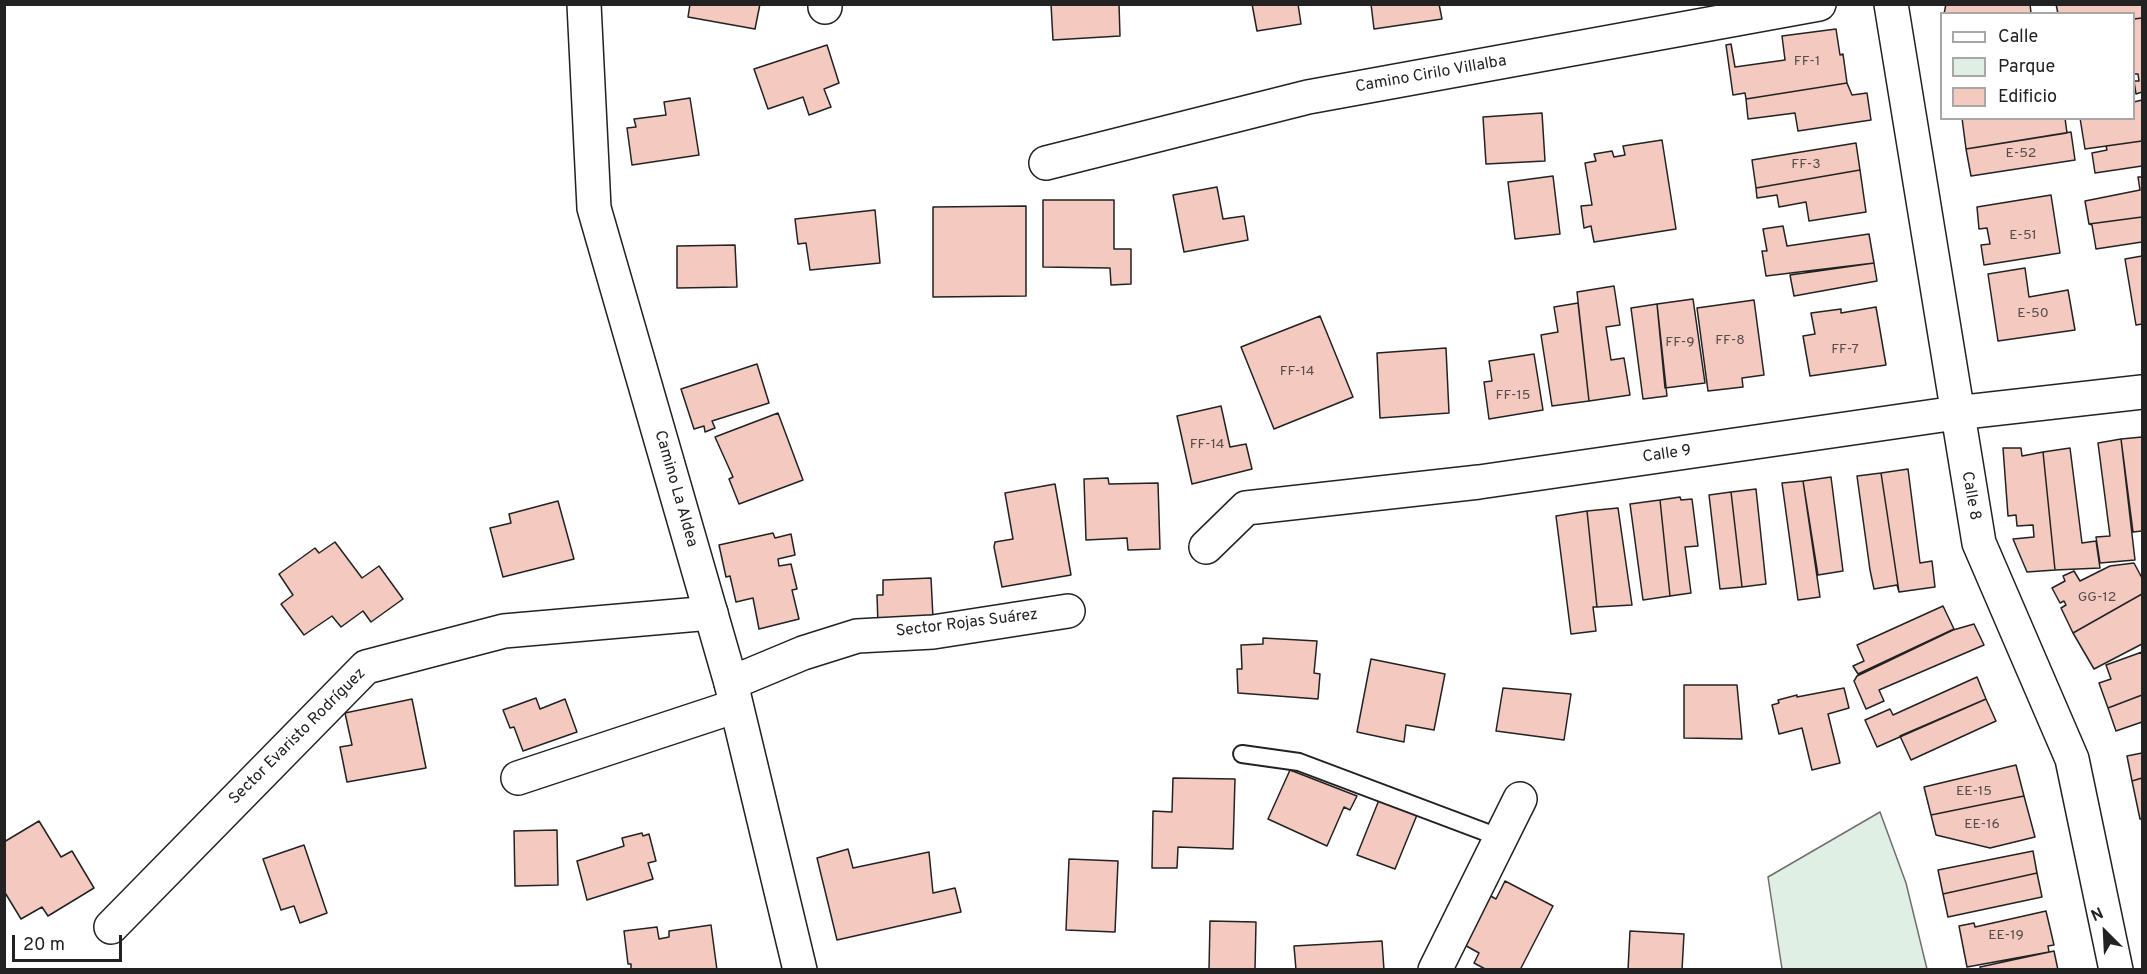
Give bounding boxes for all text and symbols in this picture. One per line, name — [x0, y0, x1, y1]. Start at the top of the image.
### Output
legend — [1940, 12, 2135, 120]
text: Calle — [1998, 26, 2038, 49]
street label: Camino Cirilo Villalba — [1354, 52, 1508, 98]
house number: FF-1 — [1794, 54, 1820, 70]
text: Parque — [1998, 56, 2055, 79]
text: Edificio — [1998, 86, 2057, 109]
house number: E-52 — [2006, 146, 2036, 162]
house number: FF-3 — [1791, 157, 1821, 173]
house number: E-51 — [2009, 228, 2037, 244]
house number: E-50 — [2017, 306, 2049, 322]
house number: FF-8 — [1715, 333, 1745, 349]
house number: FF-9 — [1665, 335, 1695, 351]
house number: FF-7 — [1831, 342, 1859, 358]
house number: FF-14 — [1280, 364, 1314, 380]
house number: FF-15 — [1496, 388, 1530, 404]
street label: Camino La Aldea — [649, 428, 701, 550]
house number: FF-14 — [1190, 437, 1224, 453]
street label: Calle 9 — [1641, 442, 1693, 468]
street label: Calle 8 — [1956, 470, 1984, 522]
house number: GG-12 — [2078, 590, 2116, 606]
street label: Sector Rojas Suárez — [895, 606, 1039, 642]
street label: Sector Evaristo Rodríguez — [226, 665, 370, 809]
house number: EE-15 — [1956, 784, 1992, 800]
house number: EE-16 — [1964, 817, 2000, 833]
north arrow — [2075, 902, 2135, 962]
text: N — [2088, 904, 2107, 927]
scale bar — [15, 923, 124, 961]
house number: EE-19 — [1988, 928, 2024, 944]
text: 20 m — [23, 934, 65, 957]

